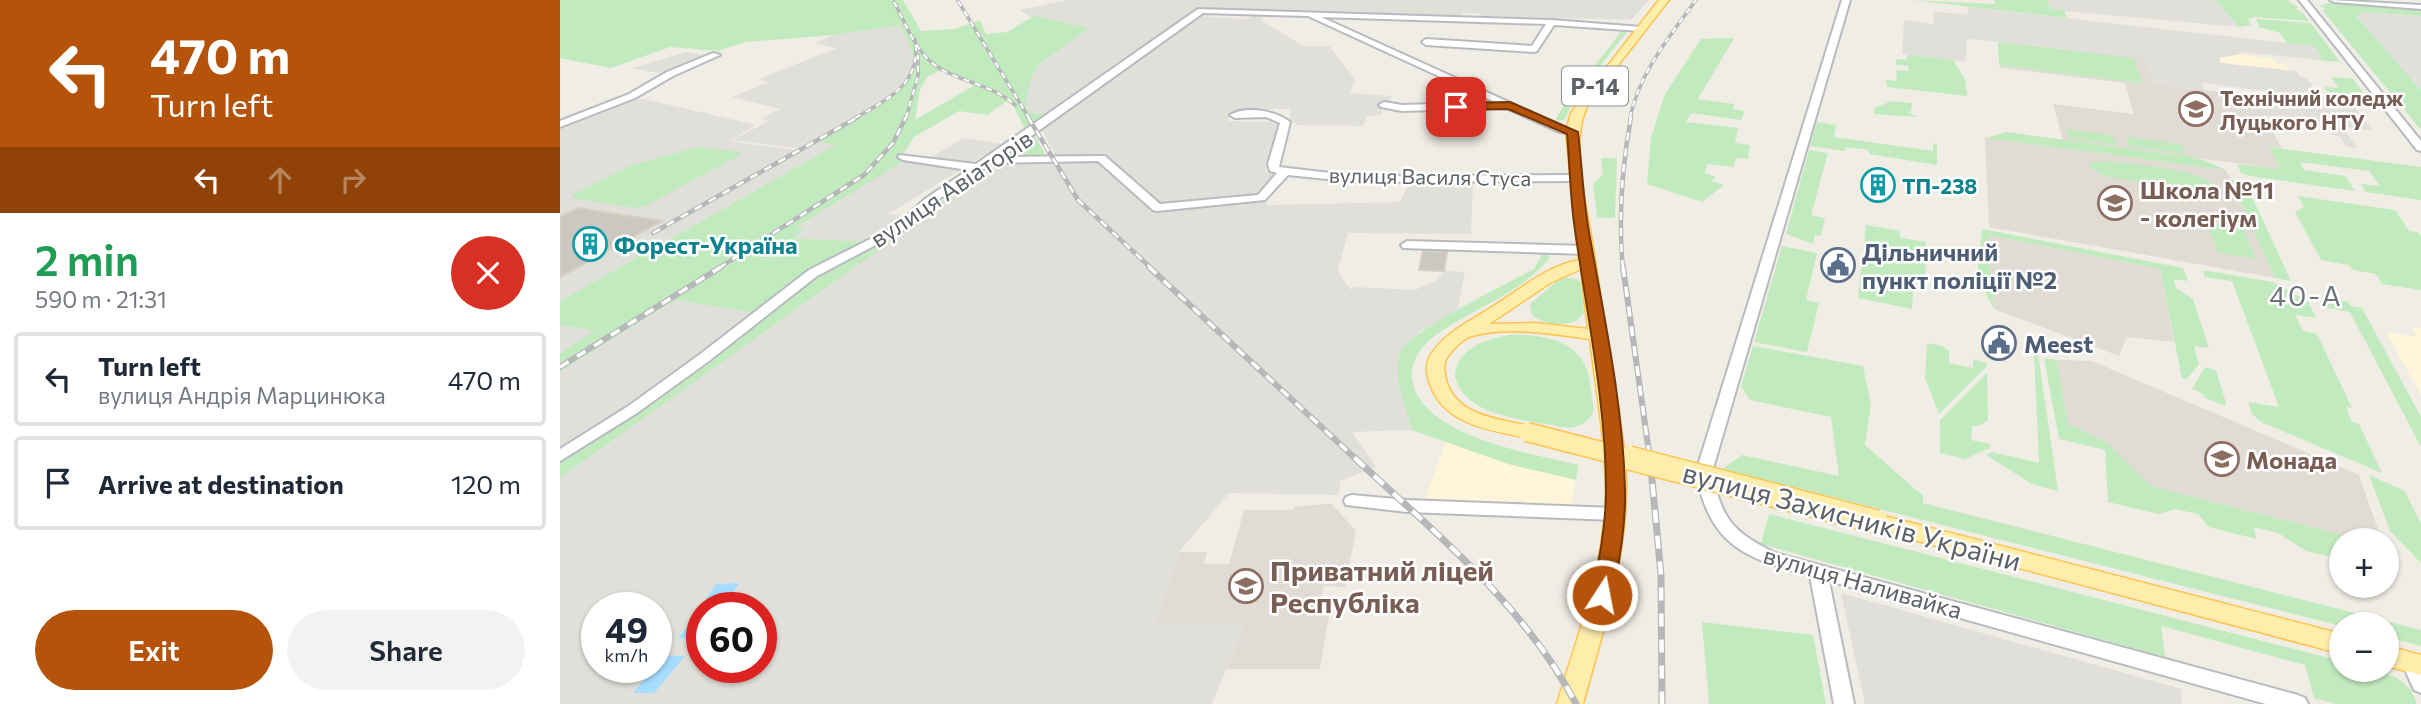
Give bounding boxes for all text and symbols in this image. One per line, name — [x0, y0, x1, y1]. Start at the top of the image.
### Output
text: 470 m — [150, 24, 290, 84]
icon: left — [35, 28, 126, 119]
road number: Р-14 — [1562, 66, 1628, 106]
pin — [1426, 77, 1486, 137]
text: Turn left — [150, 84, 274, 124]
place label: Технічний коледж Луцького НТУ — [2220, 85, 2404, 134]
icon: arrive — [1437, 88, 1475, 126]
school or university icon: Технічний коледж Луцького НТУ — [2177, 90, 2215, 128]
street label: вулиця Авіаторів — [864, 123, 1038, 253]
icon: left — [188, 161, 226, 199]
icon: ahead — [261, 161, 299, 199]
icon: right — [334, 161, 372, 199]
street label: вулиця Василя Стуса — [1329, 162, 1531, 190]
building icon: ТП-238 — [1859, 166, 1897, 204]
place label: ТП-238 — [1902, 173, 1977, 198]
place label: Школа №11 - колегіум — [2140, 175, 2274, 232]
school or university icon: Школа №11 - колегіум — [2096, 184, 2134, 222]
building icon: Форест-Україна — [571, 225, 609, 263]
place label: Форест-Україна — [614, 230, 798, 259]
text: 2 min — [35, 233, 139, 285]
button: close — [451, 236, 525, 310]
place label: Дільничний пункт поліції №2 — [1862, 237, 2057, 294]
public building icon: Дільничний пункт поліції №2 — [1819, 246, 1857, 284]
district label: 40-А — [2269, 278, 2343, 312]
text: 590 m · 21:31 — [35, 285, 167, 313]
public building icon: Meest — [1980, 324, 2018, 362]
place label: Meest — [2024, 329, 2093, 358]
text: Turn left — [98, 350, 201, 381]
icon: left — [39, 360, 77, 398]
text: 470 m — [448, 364, 521, 395]
text: вулиця Андрія Марцинюка — [98, 381, 386, 409]
school or university icon: Монада — [2203, 440, 2241, 478]
place label: Монада — [2246, 445, 2337, 474]
street label: вулиця Захисників України — [1679, 454, 2025, 578]
icon: arrive — [39, 464, 77, 502]
text: Arrive at destination — [98, 468, 344, 499]
text: 120 m — [451, 468, 521, 499]
map controls — [2329, 528, 2399, 682]
button: + — [2329, 528, 2399, 598]
street label: вулиця Наливайка — [1760, 540, 1966, 624]
place label: Приватний ліцей Республіка — [1270, 553, 1494, 619]
position arrow — [1565, 558, 1639, 632]
school or university icon: Приватний ліцей Республіка — [1227, 567, 1265, 605]
speed limit sign: 60 — [686, 592, 777, 683]
text: 49 — [605, 607, 648, 650]
button: Exit — [35, 610, 273, 690]
button: Share — [287, 610, 525, 690]
button: − — [2329, 612, 2399, 682]
text: km/h — [605, 644, 648, 666]

